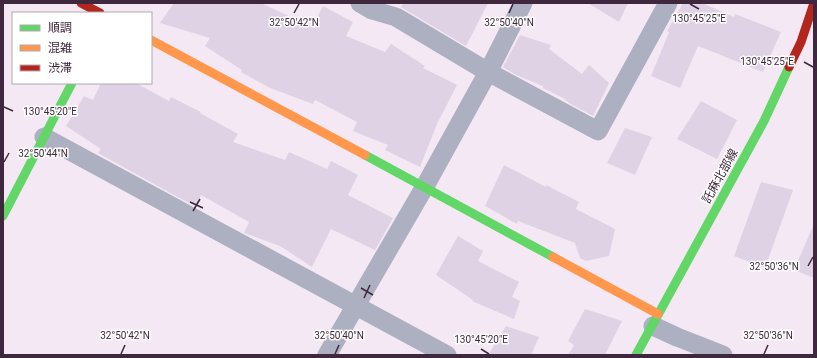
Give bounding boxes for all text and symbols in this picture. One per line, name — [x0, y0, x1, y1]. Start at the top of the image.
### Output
legend — [12, 12, 152, 84]
text: 130°45'25"E — [672, 13, 726, 24]
text: 32°50'42"N — [269, 17, 319, 28]
text: 32°50'40"N — [484, 17, 534, 28]
text: 順調 — [48, 21, 72, 35]
text: 混雑 — [48, 41, 72, 55]
text: 130°45'25"E — [740, 56, 794, 67]
text: 渋滞 — [48, 61, 72, 75]
text: 130°45'20"E — [23, 106, 77, 117]
street label: 託麻北部線 — [699, 146, 741, 206]
text: 32°50'44"N — [18, 148, 68, 159]
text: 32°50'36"N — [749, 261, 799, 272]
text: 32°50'42"N — [100, 330, 150, 341]
text: 32°50'40"N — [314, 330, 364, 341]
text: 32°50'36"N — [743, 330, 793, 341]
text: 130°45'20"E — [454, 334, 508, 345]

